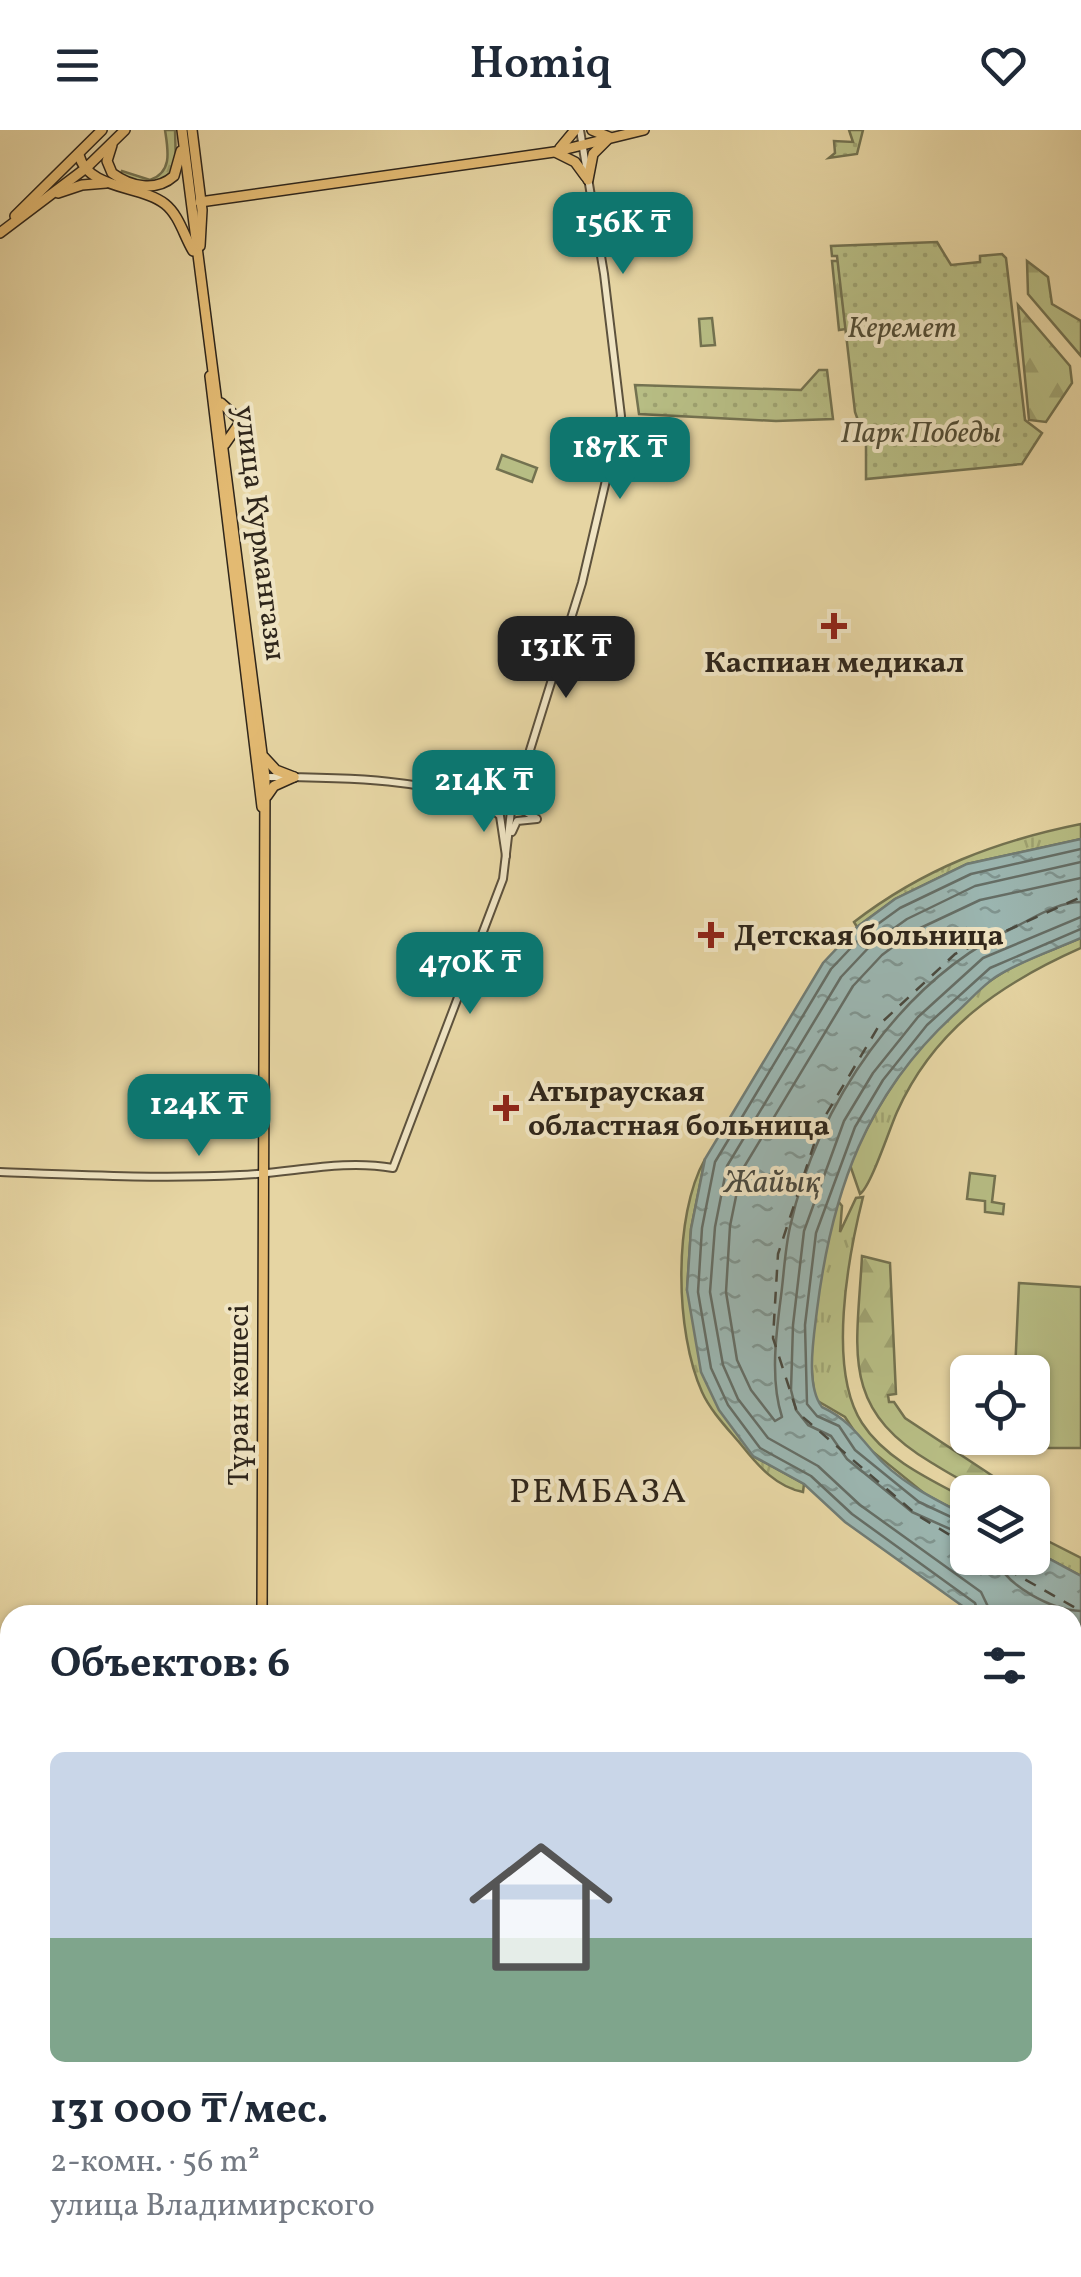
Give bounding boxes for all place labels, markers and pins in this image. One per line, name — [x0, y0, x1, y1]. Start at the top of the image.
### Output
pin: 156K ₸ — [542, 192, 704, 277]
pin: 187K ₸ — [539, 417, 701, 502]
marker: Каспиан медикал — [821, 613, 847, 639]
pin: 131K ₸ — [485, 616, 647, 701]
place label: Каспиан медикал — [704, 643, 964, 685]
pin: 214K ₸ — [403, 750, 565, 835]
place label: Детская больница — [734, 916, 1004, 958]
marker: Детская больница — [698, 922, 724, 948]
pin: 470K ₸ — [389, 932, 551, 1017]
place label: Атырауская областная больница — [528, 1072, 830, 1148]
pin: 124K ₸ — [118, 1074, 280, 1159]
marker: Атырауская областная больница — [493, 1095, 519, 1121]

